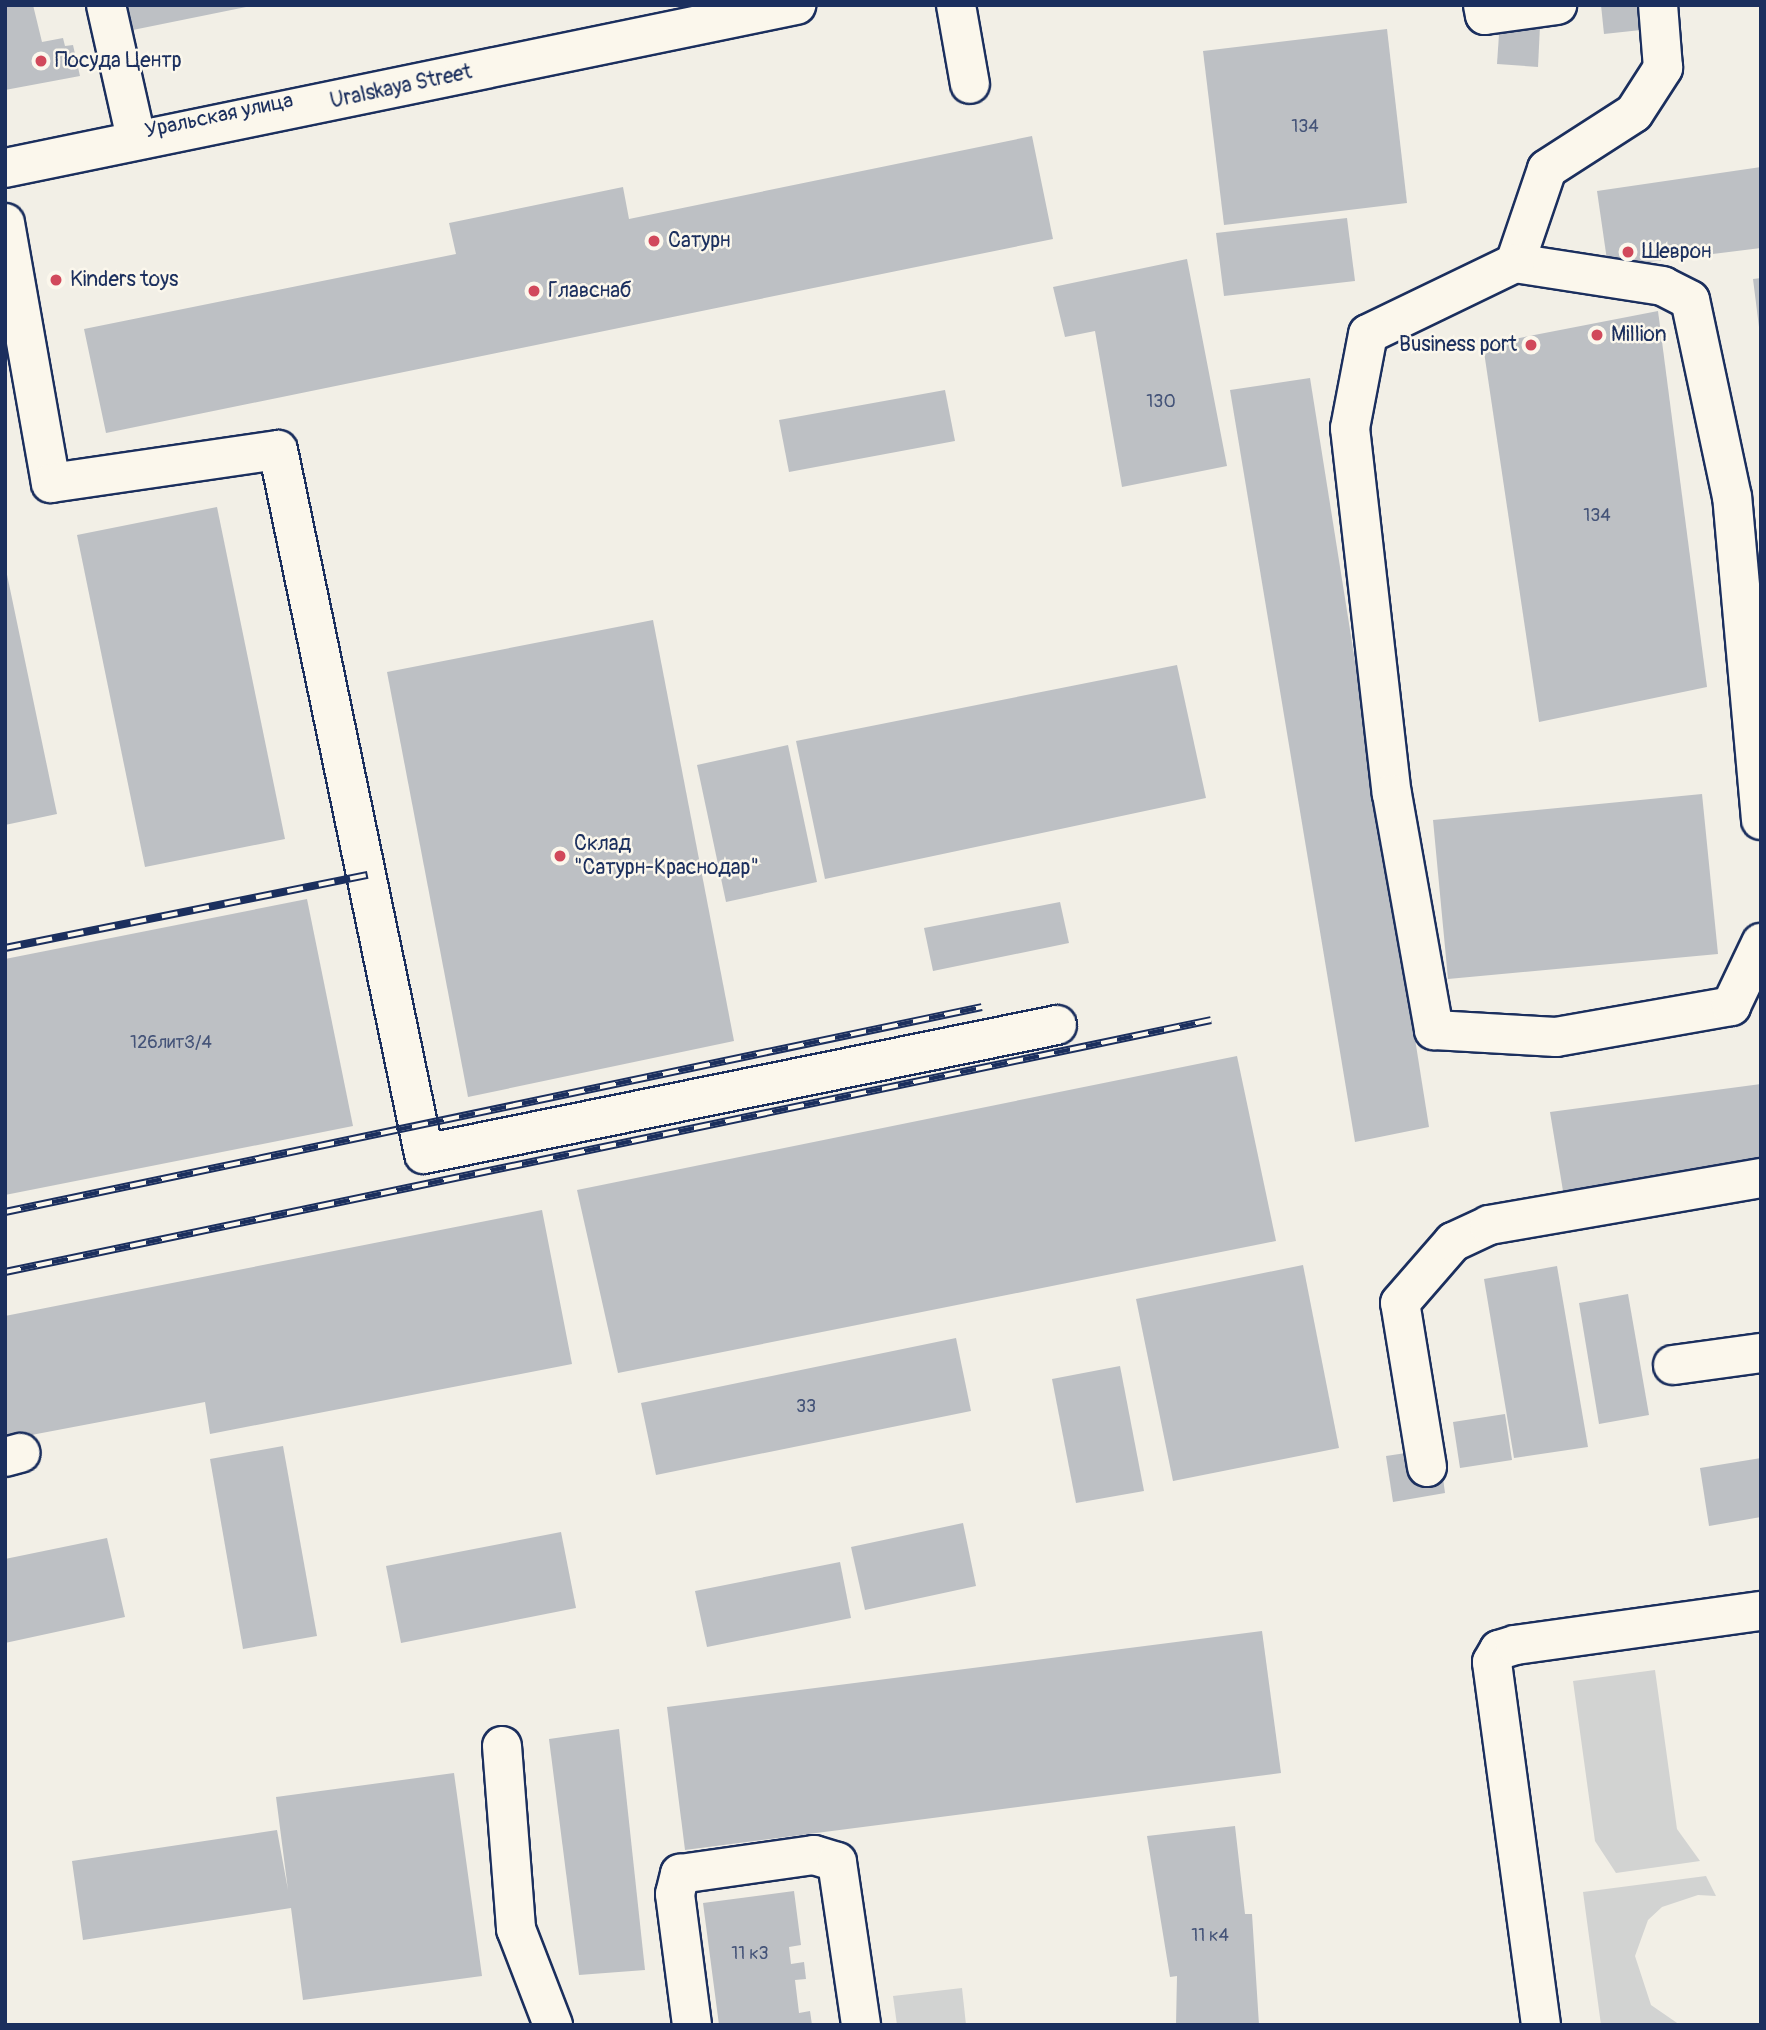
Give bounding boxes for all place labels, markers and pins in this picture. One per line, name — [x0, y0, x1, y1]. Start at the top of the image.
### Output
place label: Посуда Центр — [55, 48, 182, 74]
marker: Посуда Центр — [33, 53, 49, 69]
place label: Сатурн — [668, 228, 731, 254]
marker: Сатурн — [646, 233, 662, 249]
place label: Шеврон — [1642, 239, 1712, 265]
marker: Шеврон — [1620, 244, 1636, 260]
place label: Kinders toys — [70, 267, 178, 293]
marker: Kinders toys — [48, 272, 64, 288]
place label: Главснаб — [548, 278, 632, 304]
marker: Главснаб — [526, 283, 542, 299]
place label: Million — [1611, 322, 1667, 348]
marker: Million — [1589, 327, 1605, 343]
place label: Business port — [1399, 332, 1517, 358]
marker: Business port — [1523, 337, 1539, 353]
place label: Склад "Сатурн-Краснодар" — [574, 831, 759, 881]
marker: Склад "Сатурн-Краснодар" — [552, 848, 568, 864]

